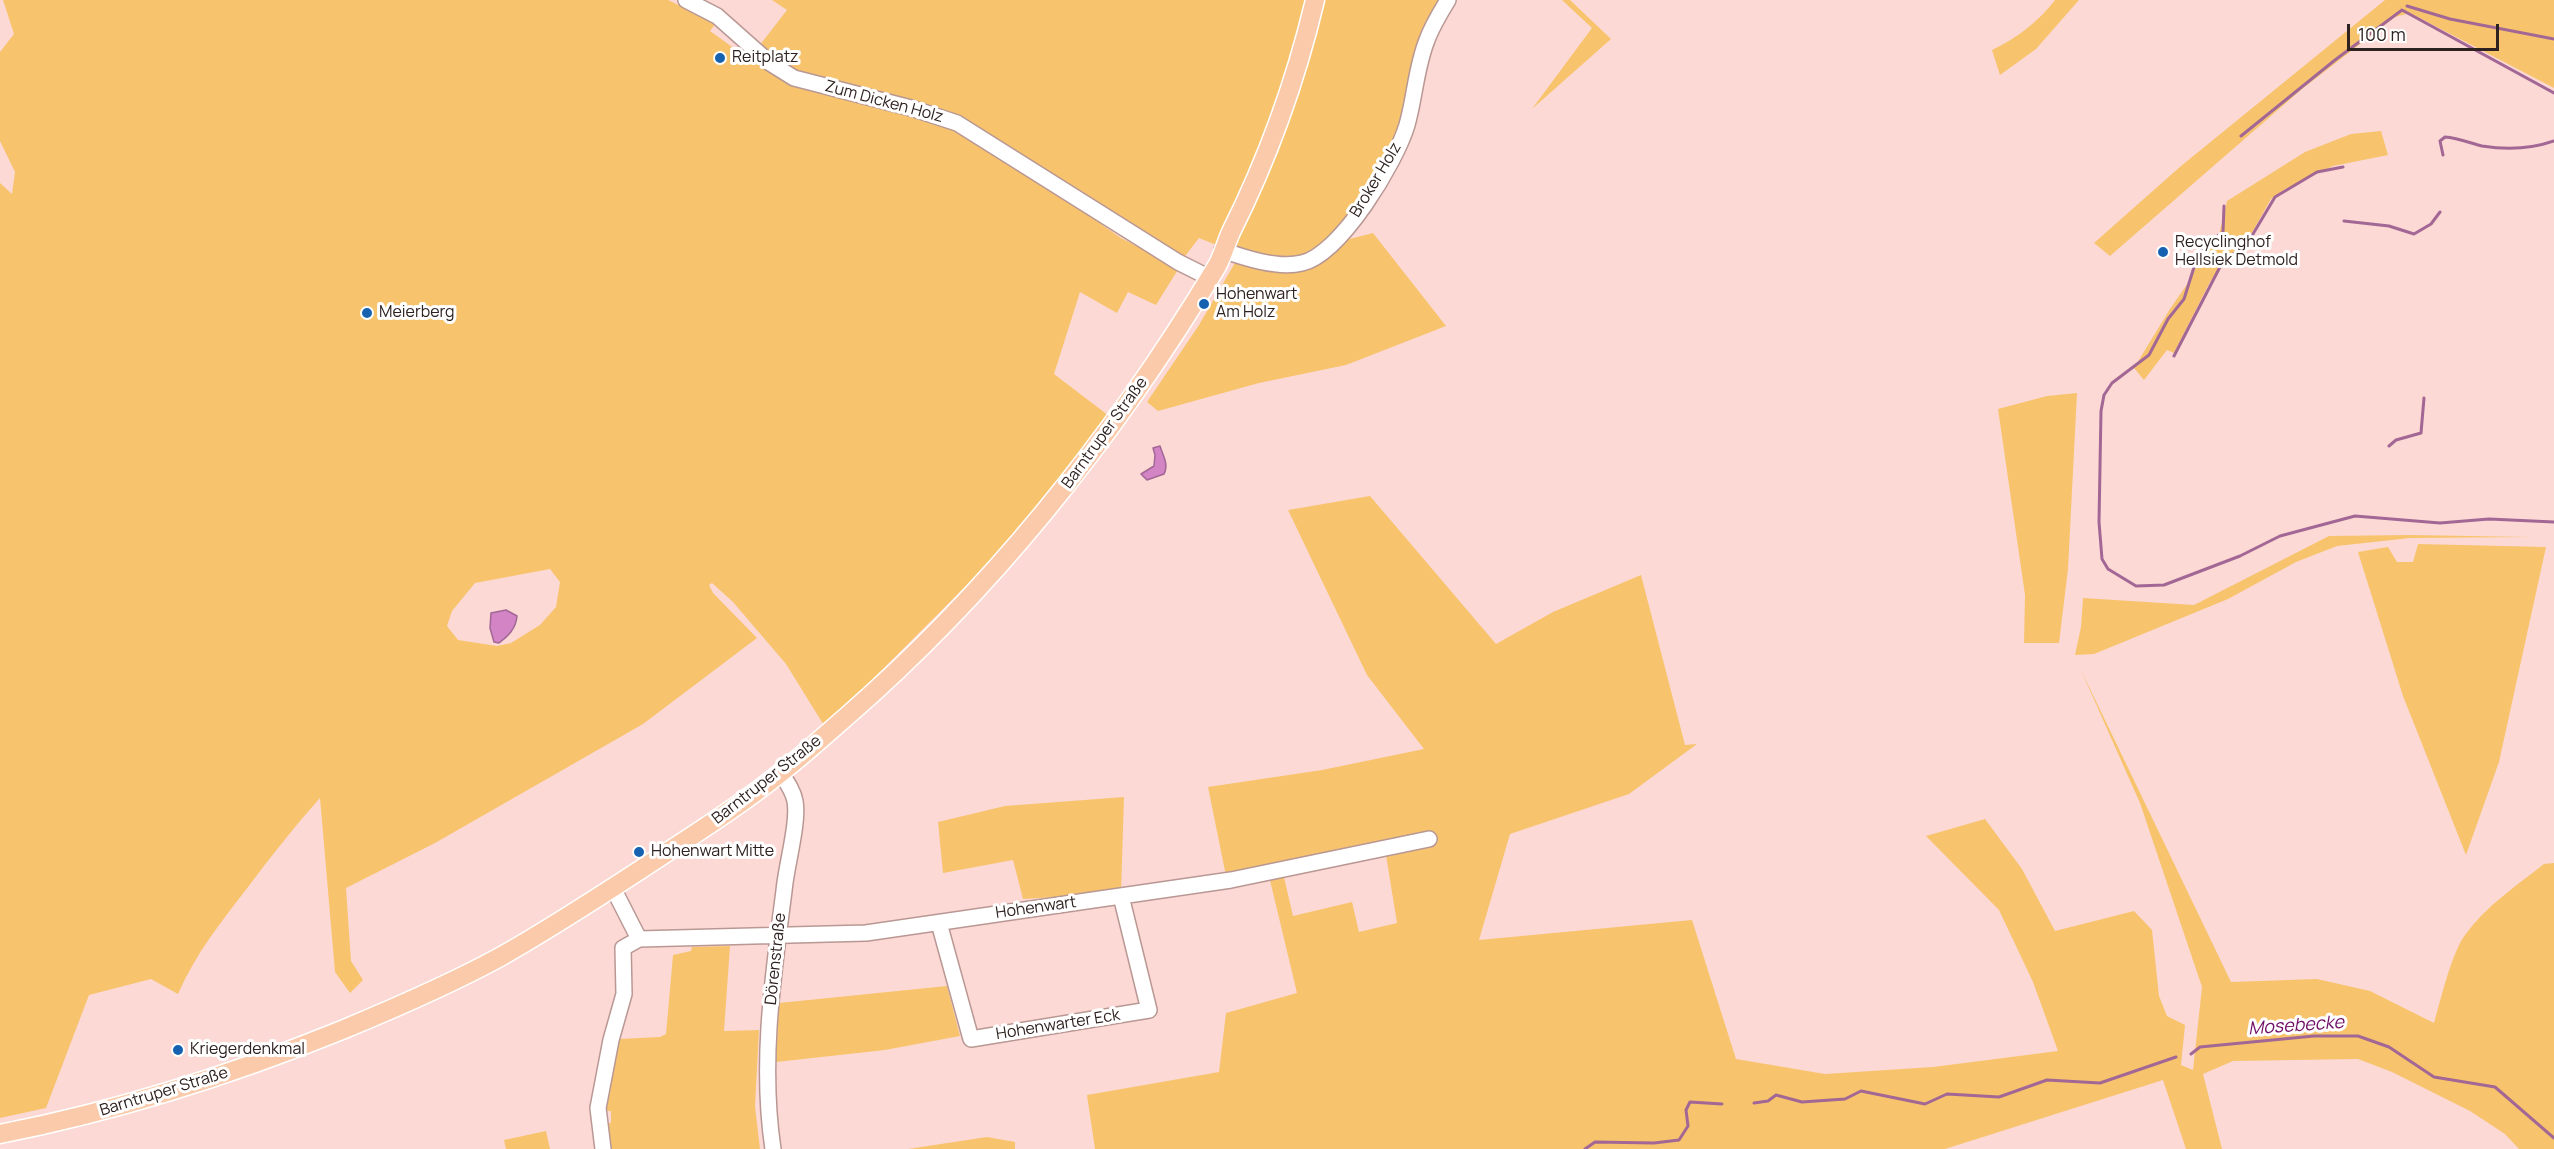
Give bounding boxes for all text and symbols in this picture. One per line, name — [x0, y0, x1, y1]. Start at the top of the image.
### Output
scale bar — [2350, 12, 2502, 50]
text: 100 m — [2358, 22, 2406, 46]
place label: Reitplatz — [732, 48, 799, 68]
marker: Reitplatz — [713, 51, 727, 65]
street label: Zum Dicken Holz — [823, 77, 945, 127]
street label: Broker Holz — [1346, 139, 1406, 221]
place label: Recyclinghof Hellsiek Detmold — [2175, 233, 2298, 271]
marker: Recyclinghof Hellsiek Detmold — [2156, 245, 2170, 259]
place label: Hohenwart Am Holz — [1216, 285, 1297, 323]
marker: Hohenwart Am Holz — [1197, 297, 1211, 311]
place label: Meierberg — [379, 303, 454, 323]
marker: Meierberg — [360, 306, 374, 320]
street label: Barntruper Straße — [1058, 374, 1152, 492]
street label: Barntruper Straße — [709, 732, 825, 828]
place label: Hohenwart Mitte — [651, 842, 774, 862]
marker: Hohenwart Mitte — [632, 845, 646, 859]
street label: Hohenwart — [994, 893, 1078, 923]
street label: Dörenstraße — [762, 912, 790, 1006]
street label: Hohenwarter Eck — [995, 1006, 1121, 1044]
water label: Mosebecke — [2247, 1012, 2345, 1040]
place label: Kriegerdenkmal — [190, 1040, 305, 1060]
marker: Kriegerdenkmal — [171, 1043, 185, 1057]
street label: Barntruper Straße — [98, 1063, 230, 1121]

